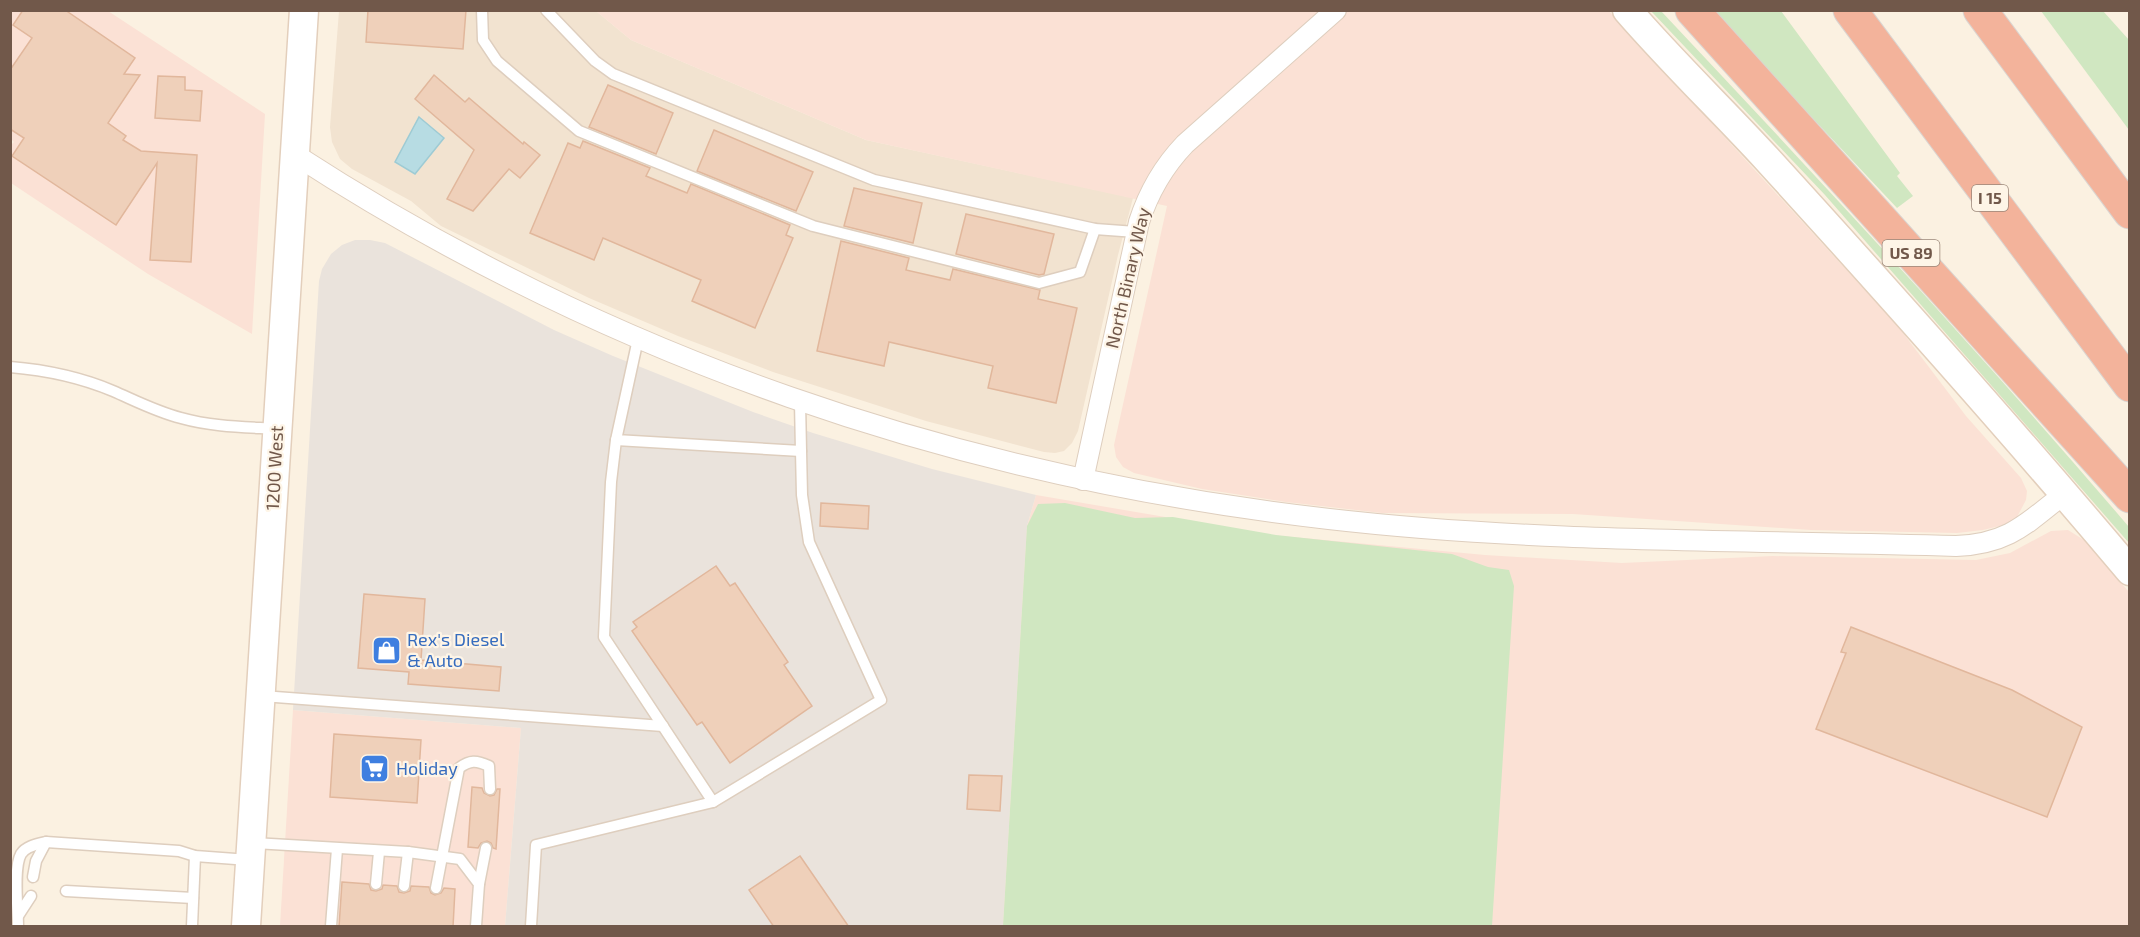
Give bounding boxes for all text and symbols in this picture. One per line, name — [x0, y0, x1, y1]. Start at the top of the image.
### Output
road number: I 15 — [1972, 185, 2008, 211]
street label: North Binary Way — [1100, 205, 1154, 350]
road number: US 89 — [1882, 240, 1940, 266]
street label: 1200 West — [261, 425, 287, 511]
place label: Rex's Diesel & Auto — [407, 628, 505, 671]
shop icon: Rex's Diesel & Auto — [370, 634, 402, 666]
supermarket icon: Holiday — [359, 753, 391, 785]
place label: Holiday — [396, 757, 458, 779]

